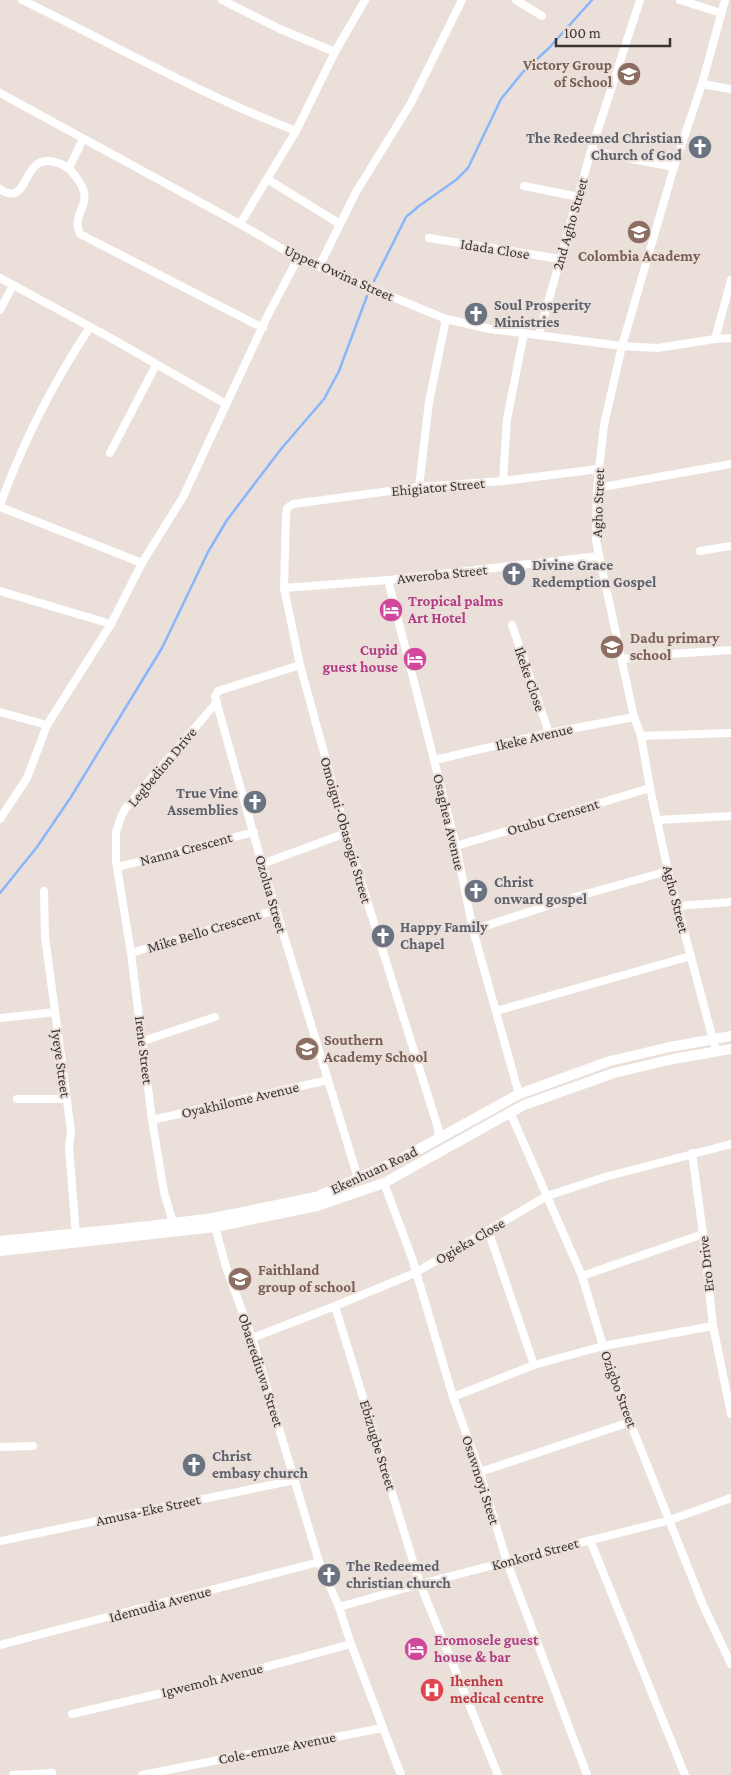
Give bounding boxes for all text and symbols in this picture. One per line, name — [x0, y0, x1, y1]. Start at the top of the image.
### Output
scale bar — [556, 15, 670, 47]
text: 100 m — [564, 25, 601, 41]
place label: Victory Group of School — [522, 57, 613, 90]
school or university icon: Victory Group of School — [616, 61, 642, 87]
place label: The Redeemed Christian Church of God — [526, 130, 683, 163]
church icon: The Redeemed Christian Church of God — [687, 134, 713, 160]
street label: 2nd Agho Street — [549, 175, 592, 272]
school or university icon: Colombia Academy — [626, 219, 652, 245]
street label: Idada Close — [459, 236, 531, 262]
street label: Upper Owina Street — [281, 242, 397, 306]
place label: Colombia Academy — [578, 248, 701, 264]
place label: Soul Prosperity Ministries — [494, 297, 592, 330]
church icon: Soul Prosperity Ministries — [463, 301, 489, 327]
street label: Agho Street — [589, 467, 608, 538]
street label: Ehigiator Street — [391, 475, 487, 500]
place label: Divine Grace Redemption Gospel — [532, 557, 657, 590]
street label: Aweroba Street — [396, 561, 489, 587]
church icon: Divine Grace Redemption Gospel — [501, 561, 527, 587]
place label: Tropical palms Art Hotel — [407, 593, 503, 626]
hotel icon: Tropical palms Art Hotel — [378, 597, 404, 623]
place label: Dadu primary school — [630, 630, 720, 663]
school or university icon: Dadu primary school — [599, 634, 625, 660]
place label: Cupid guest house — [323, 642, 399, 675]
street label: Ikeke Close — [511, 645, 549, 714]
hotel icon: Cupid guest house — [402, 646, 428, 672]
street label: Ikeke Avenue — [494, 720, 575, 754]
street label: Legbedion Drive — [124, 724, 201, 810]
street label: Omoigui-Obasogie Street — [316, 755, 375, 906]
street label: Osaghea Avenue — [429, 772, 468, 873]
place label: True Vine Assemblies — [166, 785, 238, 818]
church icon: True Vine Assemblies — [242, 789, 268, 815]
street label: Otubu Crensent — [505, 795, 602, 839]
street label: Nanna Crescent — [138, 829, 235, 869]
street label: Ozolua Street — [252, 853, 290, 936]
street label: Agho Street — [659, 864, 692, 936]
place label: Christ onward gospel — [494, 874, 588, 907]
church icon: Christ onward gospel — [463, 878, 489, 904]
street label: Mike Bello Crescent — [145, 906, 264, 956]
place label: Happy Family Chapel — [400, 919, 488, 952]
church icon: Happy Family Chapel — [370, 923, 396, 949]
street label: Irene Street — [132, 1015, 156, 1086]
street label: Iyeye Street — [47, 1028, 74, 1100]
place label: Southern Academy School — [323, 1032, 428, 1065]
school or university icon: Southern Academy School — [294, 1036, 320, 1062]
street label: Oyakhilome Avenue — [180, 1079, 301, 1122]
street label: Ekenhuan Road — [328, 1143, 420, 1197]
street label: Ogieka Close — [433, 1215, 508, 1268]
street label: Ero Drive — [695, 1235, 717, 1293]
place label: Faithland group of school — [258, 1262, 356, 1295]
school or university icon: Faithland group of school — [227, 1266, 253, 1292]
street label: Obaerediuwa Street — [235, 1311, 287, 1430]
street label: Ozigbo Street — [597, 1348, 641, 1431]
street label: Ebizugbe Street — [356, 1398, 400, 1493]
street label: Osawnoyi Steet — [458, 1433, 503, 1528]
place label: Christ embasy church — [212, 1448, 308, 1481]
church icon: Christ embasy church — [181, 1452, 207, 1478]
street label: Amusa-Eke Street — [94, 1491, 203, 1529]
street label: Konkord Street — [490, 1534, 581, 1573]
place label: The Redeemed christian church — [346, 1558, 451, 1591]
church icon: The Redeemed christian church — [316, 1562, 342, 1588]
street label: Idemudia Avenue — [107, 1583, 213, 1625]
place label: Eromosele guest house & bar — [434, 1632, 539, 1665]
hotel icon: Eromosele guest house & bar — [403, 1636, 429, 1662]
street label: Igwemoh Avenue — [160, 1660, 265, 1701]
place label: Ihenhen medical centre — [450, 1673, 544, 1706]
hospital icon: Ihenhen medical centre — [419, 1677, 445, 1703]
street label: Cole-emuze Avenue — [217, 1729, 337, 1767]

